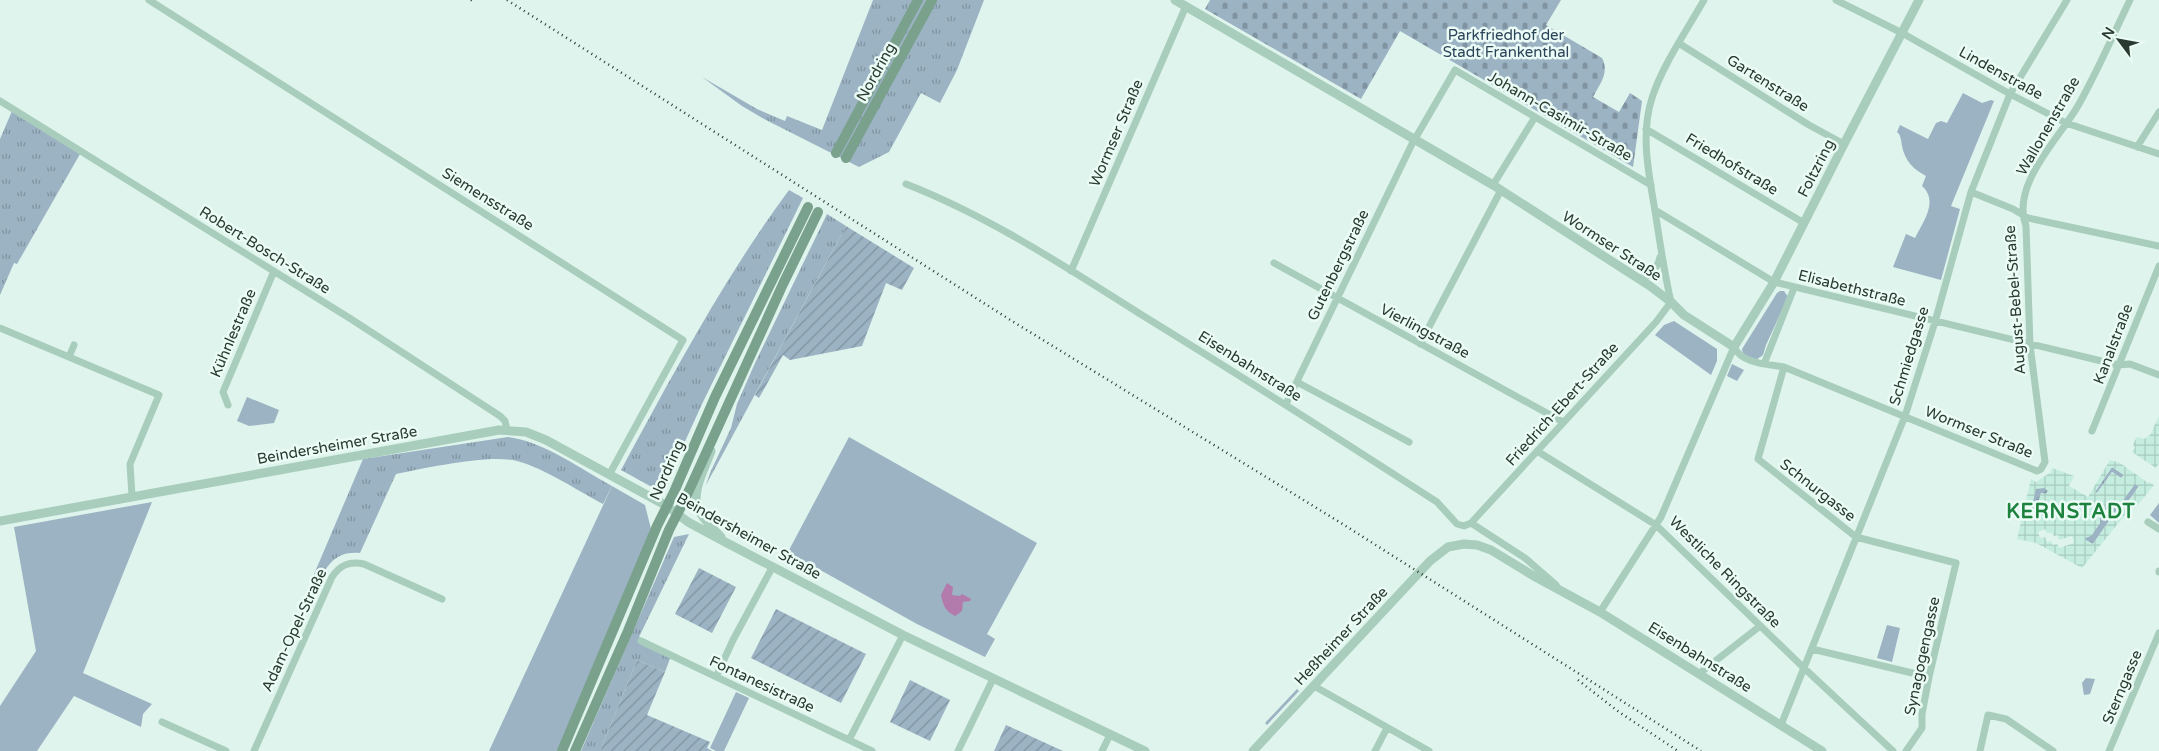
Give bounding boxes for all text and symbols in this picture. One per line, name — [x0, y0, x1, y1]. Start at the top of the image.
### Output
north arrow — [2094, 15, 2144, 65]
text: N — [2098, 24, 2119, 43]
park label: Parkfriedhof der Stadt Frankenthal — [1443, 26, 1569, 61]
street label: Nordring — [853, 40, 899, 104]
street label: Lindenstraße — [1956, 43, 2046, 103]
street label: Gartenstraße — [1724, 51, 1812, 115]
street label: Johann-Casimir-Straße — [1485, 67, 1635, 165]
street label: Wallonenstraße — [2012, 73, 2084, 179]
street label: Wormser Straße — [1085, 77, 1147, 189]
street label: Friedhofstraße — [1682, 129, 1782, 199]
street label: Foltzring — [1794, 136, 1838, 200]
street label: Siemensstraße — [439, 164, 537, 234]
street label: Robert-Bosch-Straße — [196, 202, 334, 298]
street label: Gutenbergstraße — [1303, 207, 1373, 323]
street label: Wormser Straße — [1559, 207, 1665, 285]
street label: August-Bebel-Straße — [2001, 225, 2029, 375]
street label: Elisabethstraße — [1796, 266, 1908, 310]
street label: Kühnlestraße — [206, 286, 260, 380]
street label: Vierlingstraße — [1377, 300, 1473, 362]
street label: Kanalstraße — [2089, 301, 2137, 387]
street label: Schmiedgasse — [1885, 304, 1933, 408]
street label: Eisenbahnstraße — [1195, 327, 1305, 405]
street label: Friedrich-Ebert-Straße — [1502, 338, 1622, 470]
street label: Wormser Straße — [1922, 402, 2036, 462]
street label: Beindersheimer Straße — [256, 422, 418, 468]
street label: Nordring — [646, 437, 688, 503]
street label: Schnurgasse — [1777, 455, 1859, 525]
street label: Beindersheimer Straße — [674, 489, 824, 583]
district label: KERNSTADT — [2006, 500, 2136, 524]
street label: Westliche Ringstraße — [1665, 512, 1785, 632]
street label: Adam-Opel-Straße — [258, 566, 330, 694]
street label: Heßheimer Straße — [1291, 583, 1391, 689]
street label: Synagogengasse — [1901, 595, 1943, 717]
street label: Eisenbahnstraße — [1645, 618, 1755, 696]
street label: Sterngasse — [2098, 647, 2146, 727]
street label: Fontanesistraße — [707, 652, 817, 716]

